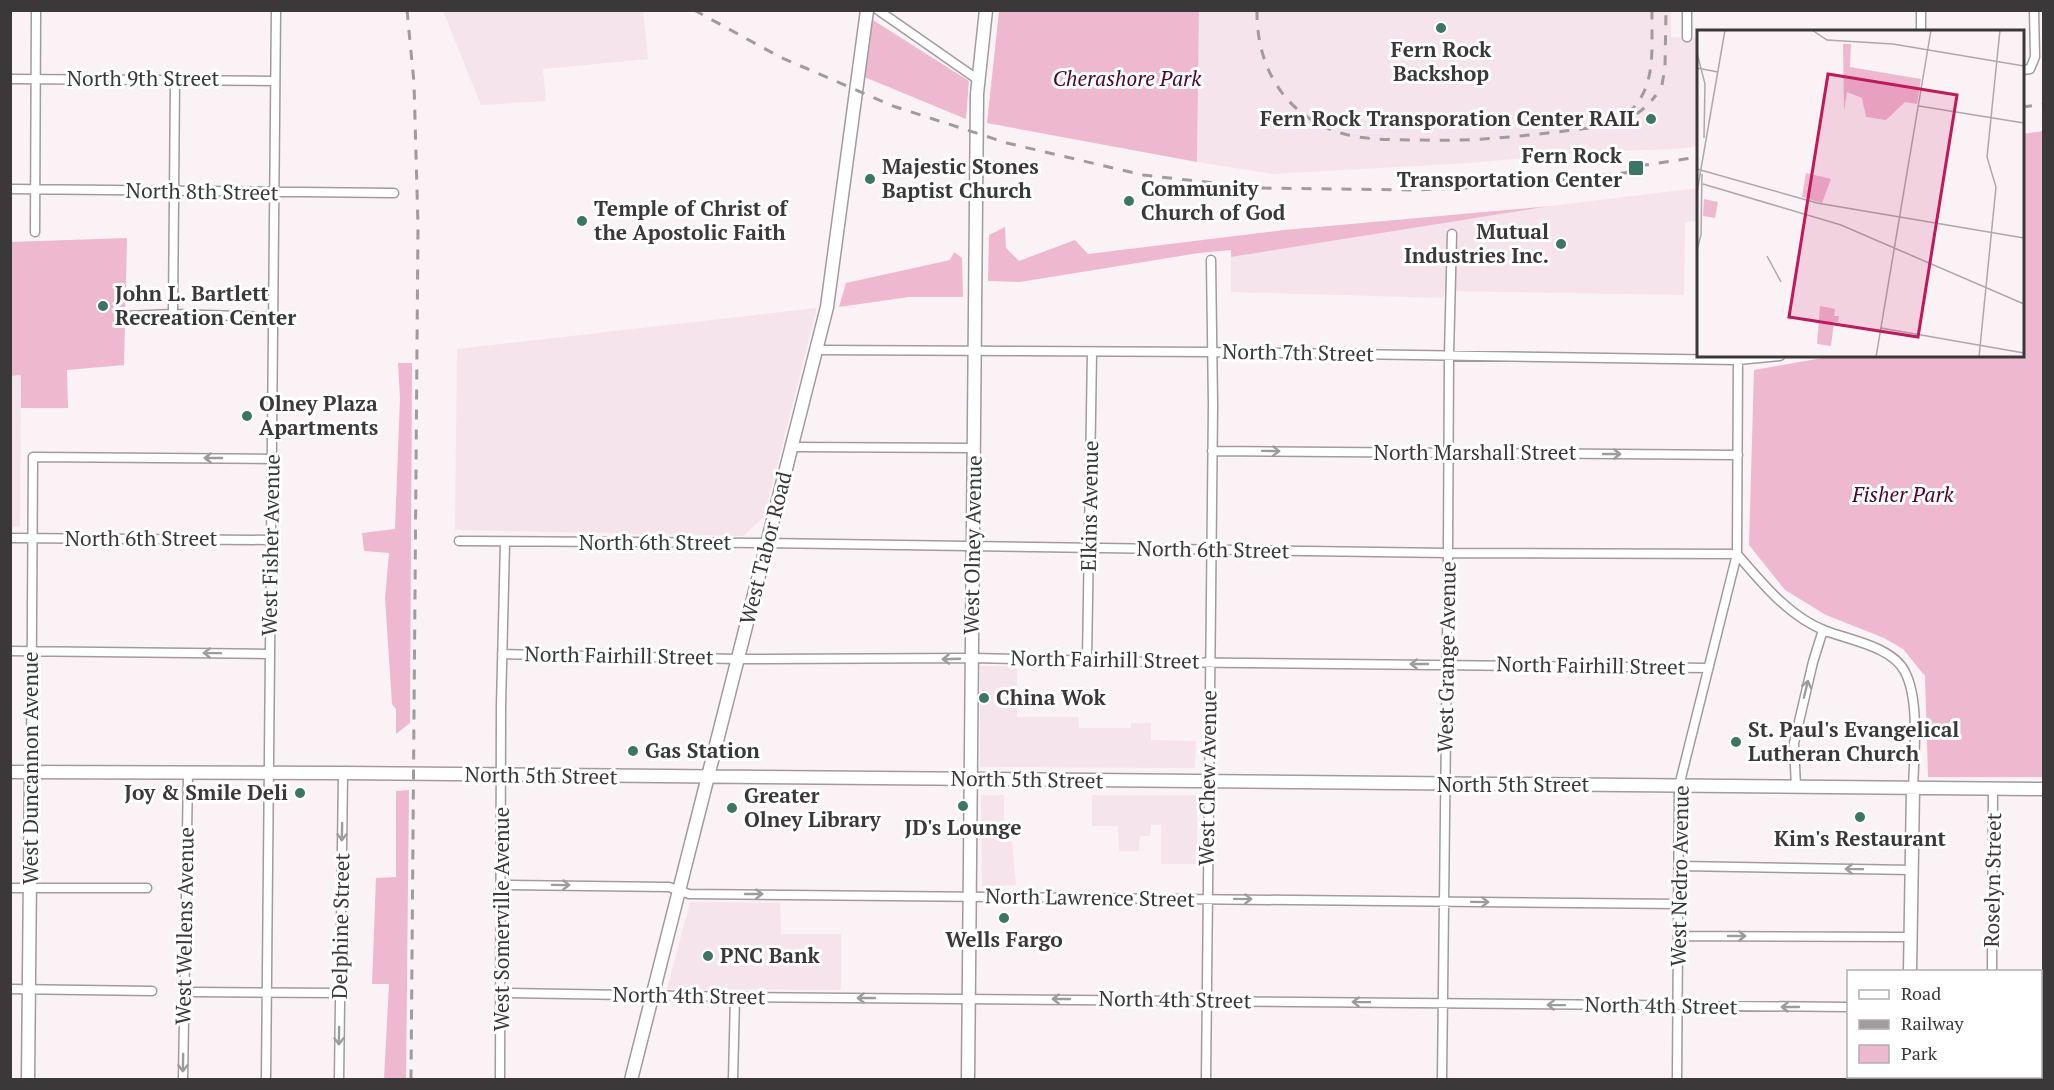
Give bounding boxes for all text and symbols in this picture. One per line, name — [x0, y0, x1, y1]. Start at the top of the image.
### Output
marker: Fern Rock Backshop — [1434, 21, 1448, 35]
inset map — [1697, 30, 2024, 357]
place label: Fern Rock Backshop — [1391, 35, 1492, 87]
street label: North 9th Street — [67, 64, 220, 92]
park label: Cherashore Park — [1053, 64, 1202, 92]
place label: Fern Rock Transporation Center RAIL — [1260, 104, 1639, 132]
marker: Fern Rock Transporation Center RAIL — [1644, 112, 1658, 126]
place label: Fern Rock Transportation Center — [1397, 141, 1623, 193]
place label: Majestic Stones Baptist Church — [882, 152, 1039, 204]
marker: Fern Rock Transportation Center — [1627, 159, 1645, 177]
marker: Majestic Stones Baptist Church — [863, 172, 877, 186]
place label: Community Church of God — [1141, 174, 1286, 226]
street label: North 8th Street — [125, 176, 279, 206]
place label: Temple of Christ of the Apostolic Faith — [594, 194, 789, 246]
marker: Community Church of God — [1122, 194, 1136, 208]
marker: Temple of Christ of the Apostolic Faith — [575, 214, 589, 228]
place label: Mutual Industries Inc. — [1404, 217, 1549, 269]
marker: Mutual Industries Inc. — [1554, 237, 1568, 251]
place label: John L. Bartlett Recreation Center — [115, 279, 296, 331]
marker: John L. Bartlett Recreation Center — [96, 299, 110, 313]
street label: North 7th Street — [1222, 337, 1374, 367]
place label: Olney Plaza Apartments — [259, 389, 378, 441]
marker: Olney Plaza Apartments — [240, 409, 254, 423]
street label: North Marshall Street — [1374, 438, 1577, 466]
street label: Elkins Avenue — [1074, 440, 1104, 572]
one-way arrow — [1260, 446, 1280, 457]
one-way arrow — [1601, 448, 1621, 460]
one-way arrow — [204, 452, 224, 464]
street label: West Fisher Avenue — [254, 454, 286, 636]
street label: West Olney Avenue — [956, 455, 988, 635]
street label: West Tabor Road — [732, 468, 798, 627]
park label: Fisher Park — [1851, 480, 1955, 508]
street label: North 6th Street — [65, 524, 218, 552]
street label: North 6th Street — [579, 528, 732, 556]
street label: North 6th Street — [1136, 534, 1290, 564]
street label: West Grange Avenue — [1430, 561, 1462, 753]
street label: North Fairhill Street — [524, 639, 714, 671]
street label: North Fairhill Street — [1010, 643, 1200, 675]
one-way arrow — [202, 647, 222, 659]
street label: North Fairhill Street — [1496, 649, 1686, 681]
street label: West Duncannon Avenue — [16, 651, 44, 885]
one-way arrow — [941, 653, 961, 665]
one-way arrow — [1409, 658, 1429, 670]
one-way arrow — [1801, 680, 1813, 699]
place label: China Wok — [996, 683, 1107, 711]
street label: West Chew Avenue — [1191, 690, 1223, 866]
marker: China Wok — [977, 691, 991, 705]
place label: St. Paul's Evangelical Lutheran Church — [1748, 715, 1959, 767]
marker: St. Paul's Evangelical Lutheran Church — [1729, 735, 1743, 749]
place label: Gas Station — [645, 736, 760, 764]
marker: Gas Station — [626, 744, 640, 758]
street label: North 5th Street — [464, 760, 618, 790]
street label: North 5th Street — [950, 764, 1104, 794]
street label: North 5th Street — [1437, 770, 1590, 798]
place label: Joy & Smile Deli — [124, 778, 288, 806]
place label: Greater Olney Library — [744, 781, 882, 833]
street label: West Nedro Avenue — [1663, 785, 1695, 967]
marker: Joy & Smile Deli — [293, 786, 307, 800]
marker: JD's Lounge — [956, 799, 970, 813]
marker: Greater Olney Library — [725, 801, 739, 815]
street label: West Somerville Avenue — [487, 807, 515, 1031]
marker: Kim's Restaurant — [1853, 810, 1867, 824]
street label: Roselyn Street — [1977, 812, 2007, 948]
place label: JD's Lounge — [905, 813, 1021, 841]
one-way arrow — [336, 821, 348, 841]
place label: Kim's Restaurant — [1774, 824, 1947, 852]
street label: West Wellens Avenue — [168, 827, 200, 1025]
street label: Delphine Street — [325, 852, 355, 999]
one-way arrow — [1845, 863, 1865, 875]
one-way arrow — [550, 880, 570, 891]
street label: North Lawrence Street — [985, 881, 1195, 913]
one-way arrow — [744, 888, 764, 900]
one-way arrow — [1233, 893, 1253, 905]
one-way arrow — [1470, 896, 1490, 908]
marker: Wells Fargo — [997, 911, 1011, 925]
place label: Wells Fargo — [945, 925, 1063, 953]
one-way arrow — [1727, 930, 1747, 942]
place label: PNC Bank — [720, 941, 821, 969]
marker: PNC Bank — [701, 949, 715, 963]
legend — [1847, 970, 2042, 1078]
street label: North 4th Street — [612, 980, 766, 1010]
text: Road — [1901, 981, 1941, 1005]
street label: North 4th Street — [1098, 984, 1252, 1014]
street label: North 4th Street — [1584, 990, 1738, 1020]
one-way arrow — [857, 992, 877, 1004]
one-way arrow — [1052, 993, 1072, 1005]
one-way arrow — [1352, 996, 1372, 1008]
one-way arrow — [1547, 999, 1567, 1011]
one-way arrow — [1781, 1001, 1801, 1013]
text: Railway — [1901, 1011, 1965, 1035]
one-way arrow — [333, 1026, 345, 1046]
text: Park — [1901, 1041, 1938, 1065]
one-way arrow — [177, 1052, 189, 1072]

